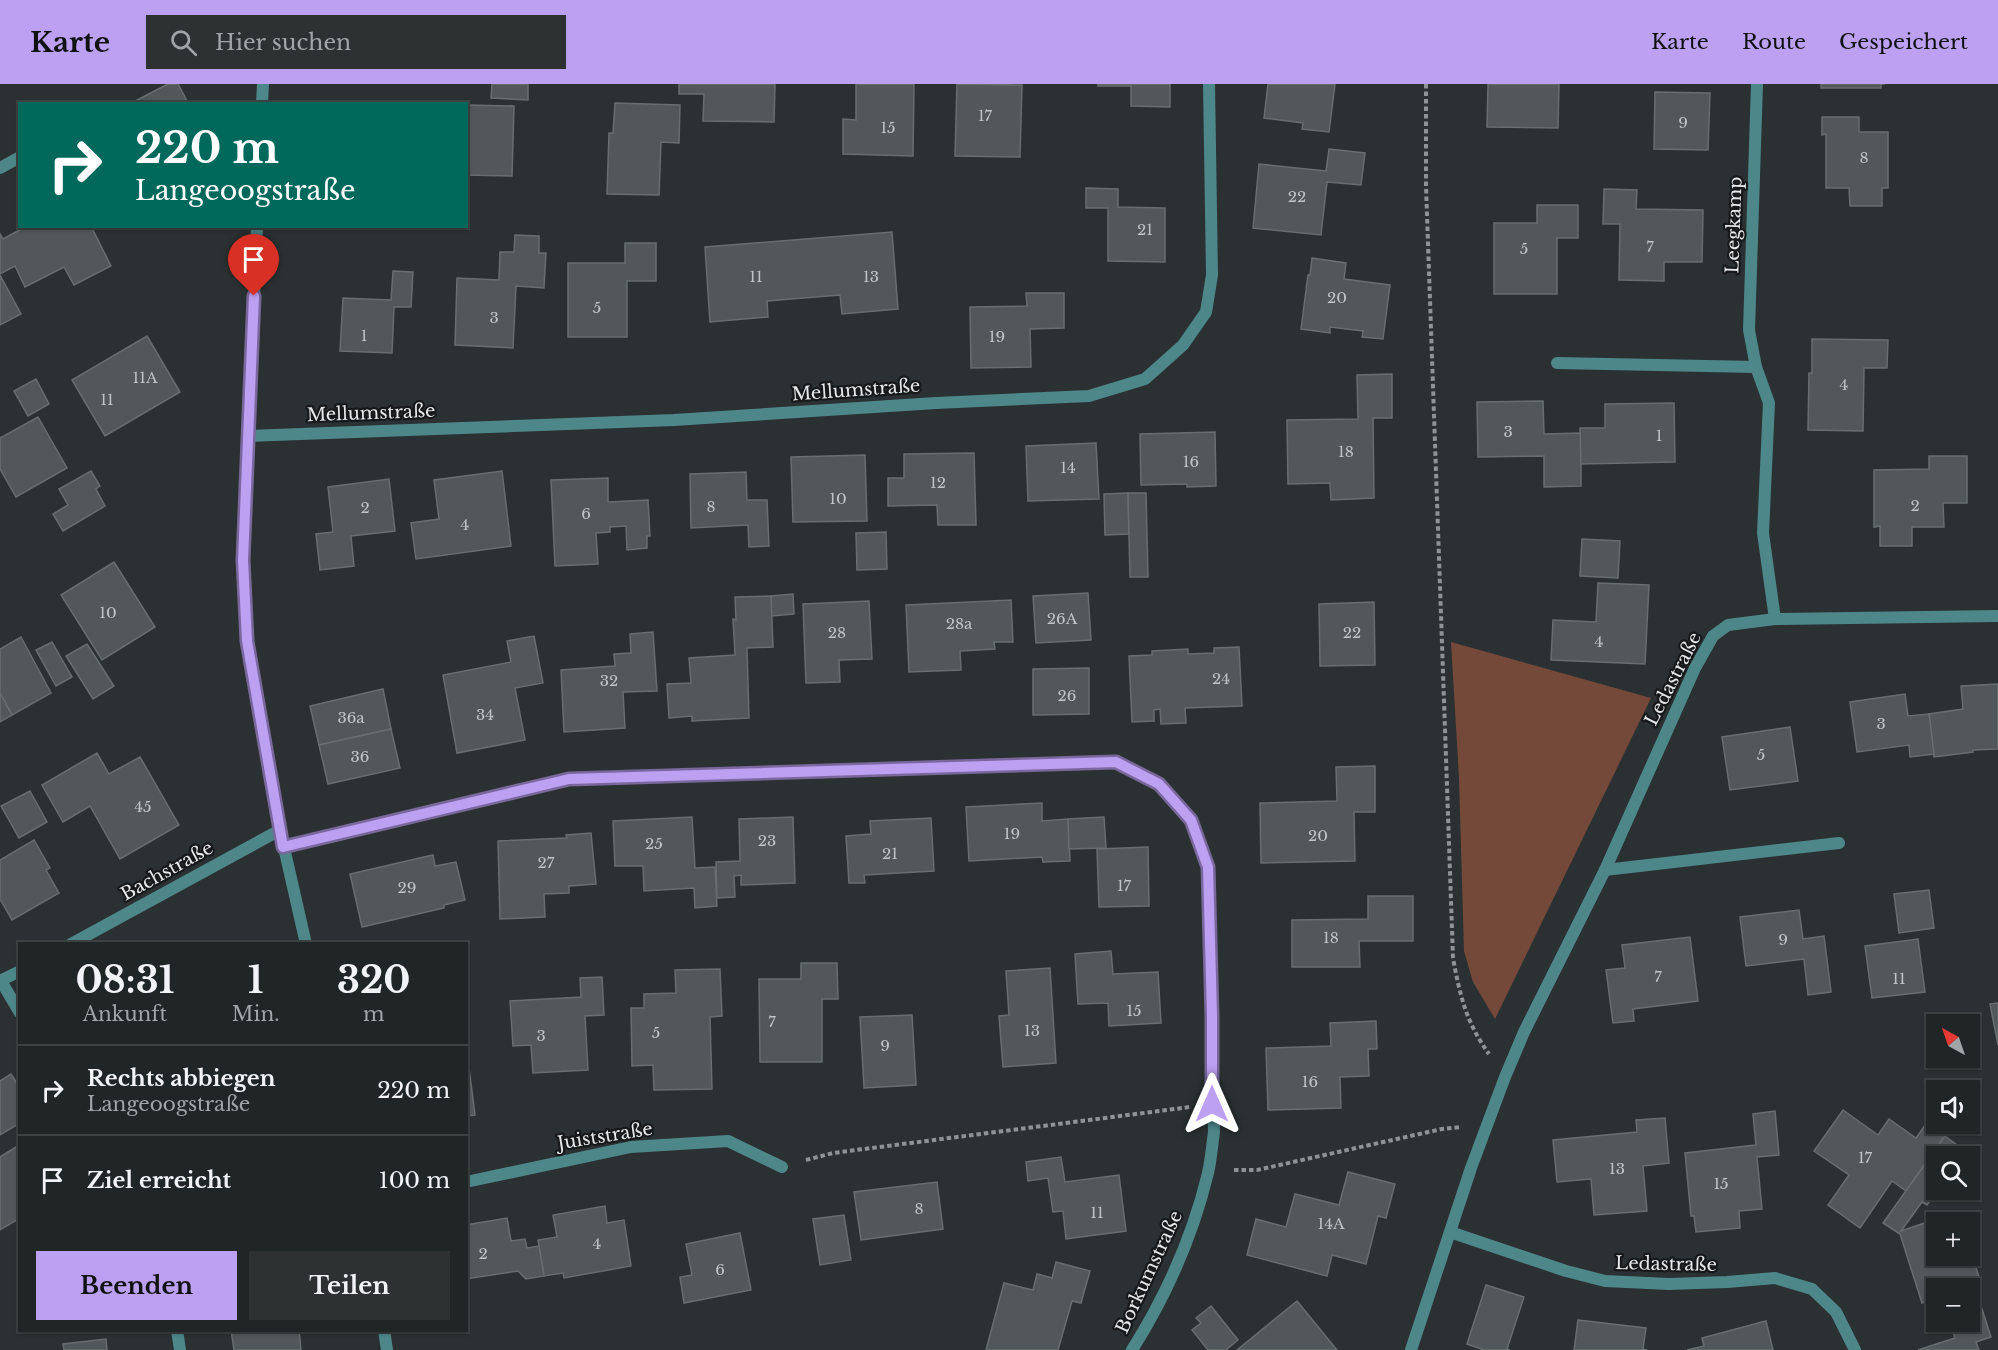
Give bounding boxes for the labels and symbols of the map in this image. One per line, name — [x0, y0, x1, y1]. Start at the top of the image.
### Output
house number: 17 — [978, 106, 993, 125]
house number: 9 — [1678, 113, 1688, 132]
house number: 15 — [880, 118, 896, 137]
house number: 8 — [1859, 148, 1869, 167]
street label: Leegkamp — [1721, 176, 1747, 274]
house number: 22 — [1288, 187, 1306, 206]
house number: 21 — [1137, 220, 1153, 239]
pin — [228, 234, 279, 296]
house number: 7 — [1646, 237, 1654, 256]
house number: 5 — [1520, 239, 1528, 258]
house number: 11 — [749, 267, 763, 286]
house number: 13 — [863, 267, 879, 286]
house number: 20 — [1327, 288, 1347, 307]
house number: 5 — [593, 298, 601, 317]
house number: 3 — [489, 308, 499, 327]
house number: 1 — [361, 326, 367, 345]
house number: 19 — [989, 327, 1005, 346]
house number: 11A — [133, 368, 158, 387]
street label: Mellumstraße — [791, 375, 921, 405]
house number: 4 — [1840, 375, 1848, 394]
house number: 11 — [100, 390, 114, 409]
street label: Mellumstraße — [306, 400, 436, 426]
house number: 3 — [1503, 422, 1513, 441]
house number: 1 — [1656, 426, 1662, 445]
house number: 18 — [1338, 442, 1354, 461]
house number: 16 — [1183, 452, 1199, 471]
house number: 14 — [1060, 458, 1076, 477]
house number: 12 — [930, 473, 946, 492]
house number: 10 — [829, 489, 847, 508]
house number: 2 — [1910, 496, 1920, 515]
house number: 8 — [706, 497, 716, 516]
house number: 2 — [360, 498, 370, 517]
house number: 6 — [581, 504, 591, 523]
house number: 4 — [461, 515, 469, 534]
house number: 10 — [99, 603, 117, 622]
house number: 26A — [1047, 609, 1078, 628]
house number: 28a — [946, 614, 973, 633]
house number: 28 — [828, 623, 846, 642]
house number: 22 — [1343, 623, 1361, 642]
street label: Ledastraße — [1640, 629, 1706, 729]
house number: 4 — [1595, 632, 1603, 651]
house number: 24 — [1212, 669, 1230, 688]
house number: 32 — [600, 671, 618, 690]
house number: 26 — [1058, 686, 1076, 705]
house number: 34 — [476, 705, 494, 724]
house number: 36a — [337, 708, 365, 727]
house number: 3 — [1876, 714, 1886, 733]
house number: 5 — [1757, 745, 1765, 764]
house number: 36 — [351, 747, 369, 766]
house number: 45 — [134, 797, 152, 816]
house number: 19 — [1004, 824, 1020, 843]
house number: 20 — [1308, 826, 1328, 845]
house number: 23 — [758, 831, 776, 850]
house number: 25 — [645, 834, 663, 853]
street label: Bachstraße — [117, 837, 217, 905]
house number: 21 — [882, 844, 898, 863]
house number: 27 — [538, 853, 555, 872]
house number: 17 — [1117, 876, 1132, 895]
house number: 29 — [398, 878, 416, 897]
house number: 18 — [1323, 928, 1339, 947]
house number: 9 — [1778, 930, 1788, 949]
house number: 7 — [1654, 967, 1662, 986]
house number: 11 — [1892, 969, 1906, 988]
house number: 15 — [1126, 1001, 1142, 1020]
house number: 7 — [768, 1012, 776, 1031]
north arrow — [1926, 1014, 1980, 1068]
house number: 13 — [1024, 1021, 1040, 1040]
house number: 5 — [652, 1023, 660, 1042]
house number: 3 — [536, 1026, 546, 1045]
house number: 9 — [880, 1036, 890, 1055]
position arrow — [1180, 1072, 1244, 1136]
house number: 16 — [1302, 1072, 1318, 1091]
street label: Juiststraße — [554, 1118, 654, 1155]
house number: 17 — [1858, 1148, 1873, 1167]
house number: 13 — [1609, 1159, 1625, 1178]
house number: 15 — [1713, 1174, 1729, 1193]
house number: 8 — [914, 1199, 924, 1218]
house number: 11 — [1090, 1203, 1104, 1222]
street label: Borkumstraße — [1111, 1207, 1187, 1337]
house number: 14A — [1317, 1214, 1345, 1233]
house number: 4 — [593, 1234, 601, 1253]
house number: 2 — [478, 1244, 488, 1263]
street label: Ledastraße — [1615, 1252, 1717, 1276]
house number: 6 — [715, 1260, 725, 1279]

